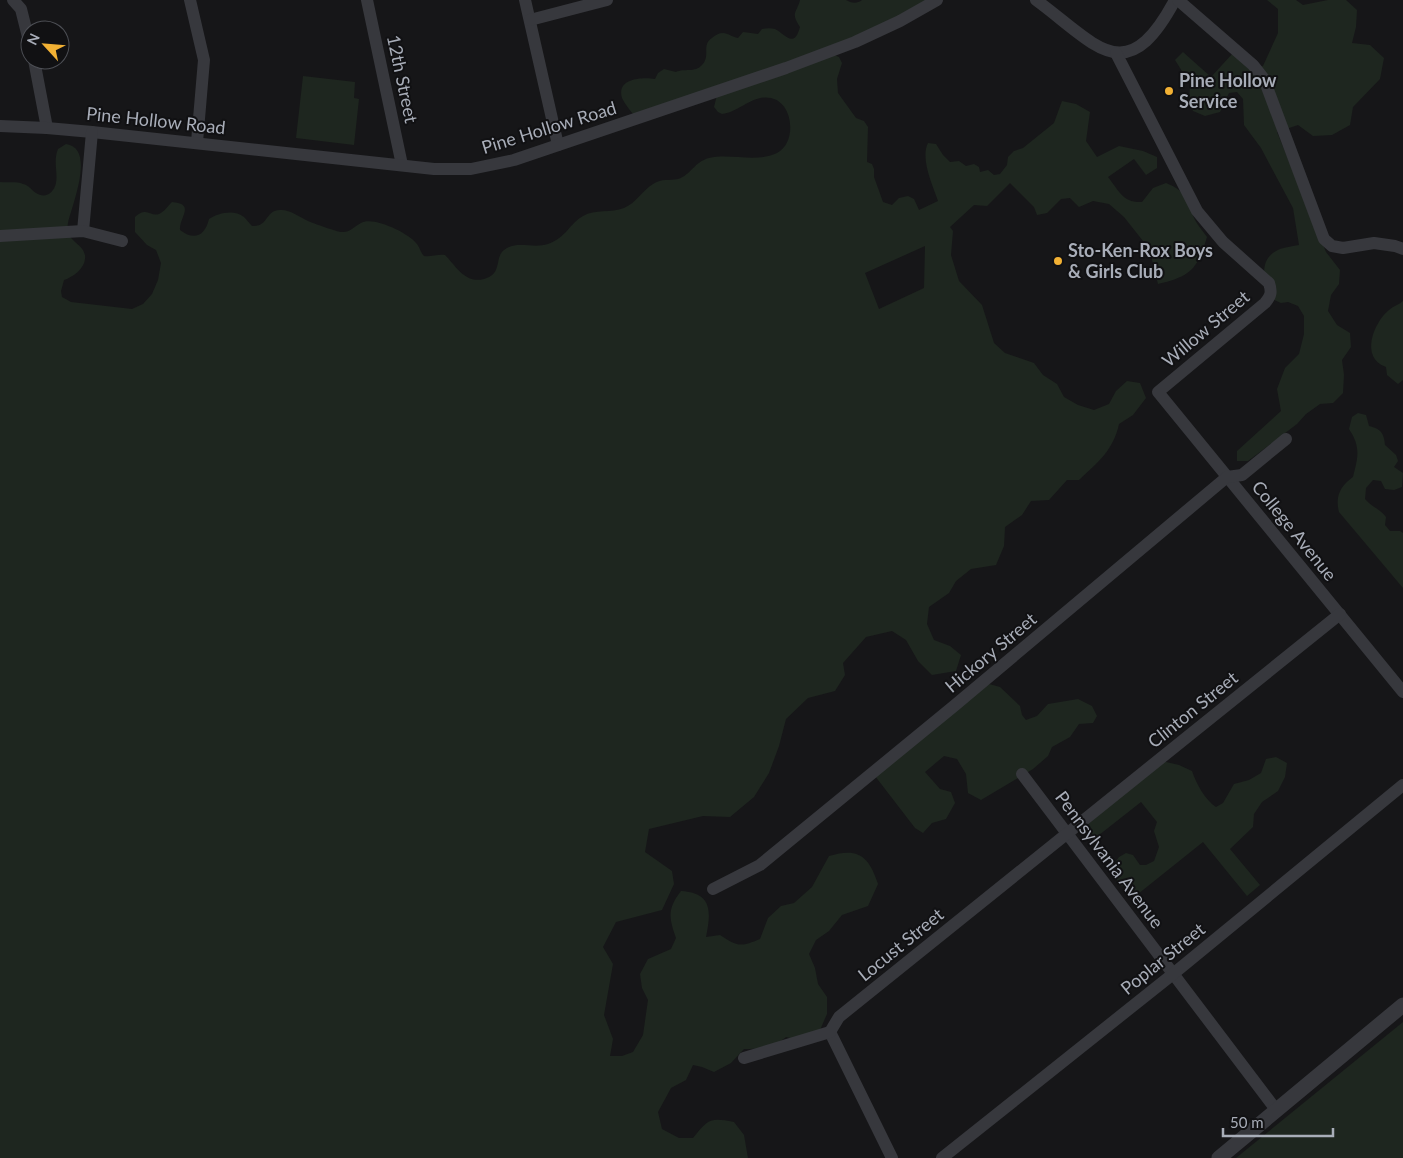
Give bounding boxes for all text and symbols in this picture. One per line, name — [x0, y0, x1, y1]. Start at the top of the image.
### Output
north arrow — [20, 20, 70, 70]
text: N — [23, 31, 43, 48]
street label: 12th Street — [383, 33, 423, 125]
place label: Pine Hollow Service — [1179, 69, 1277, 112]
marker: Pine Hollow Service — [1163, 85, 1175, 97]
street label: Pine Hollow Road — [479, 96, 619, 158]
street label: Pine Hollow Road — [85, 102, 227, 138]
place label: Sto-Ken-Rox Boys & Girls Club — [1068, 239, 1213, 282]
marker: Sto-Ken-Rox Boys & Girls Club — [1052, 255, 1064, 267]
street label: Willow Street — [1157, 285, 1254, 371]
street label: College Avenue — [1248, 476, 1342, 585]
street label: Hickory Street — [940, 607, 1041, 697]
street label: Clinton Street — [1143, 666, 1242, 752]
street label: Pennsylvania Avenue — [1051, 786, 1169, 932]
street label: Locust Street — [853, 903, 948, 985]
street label: Poplar Street — [1116, 917, 1209, 999]
scale bar — [1223, 1106, 1333, 1138]
text: 50 m — [1230, 1113, 1264, 1131]

